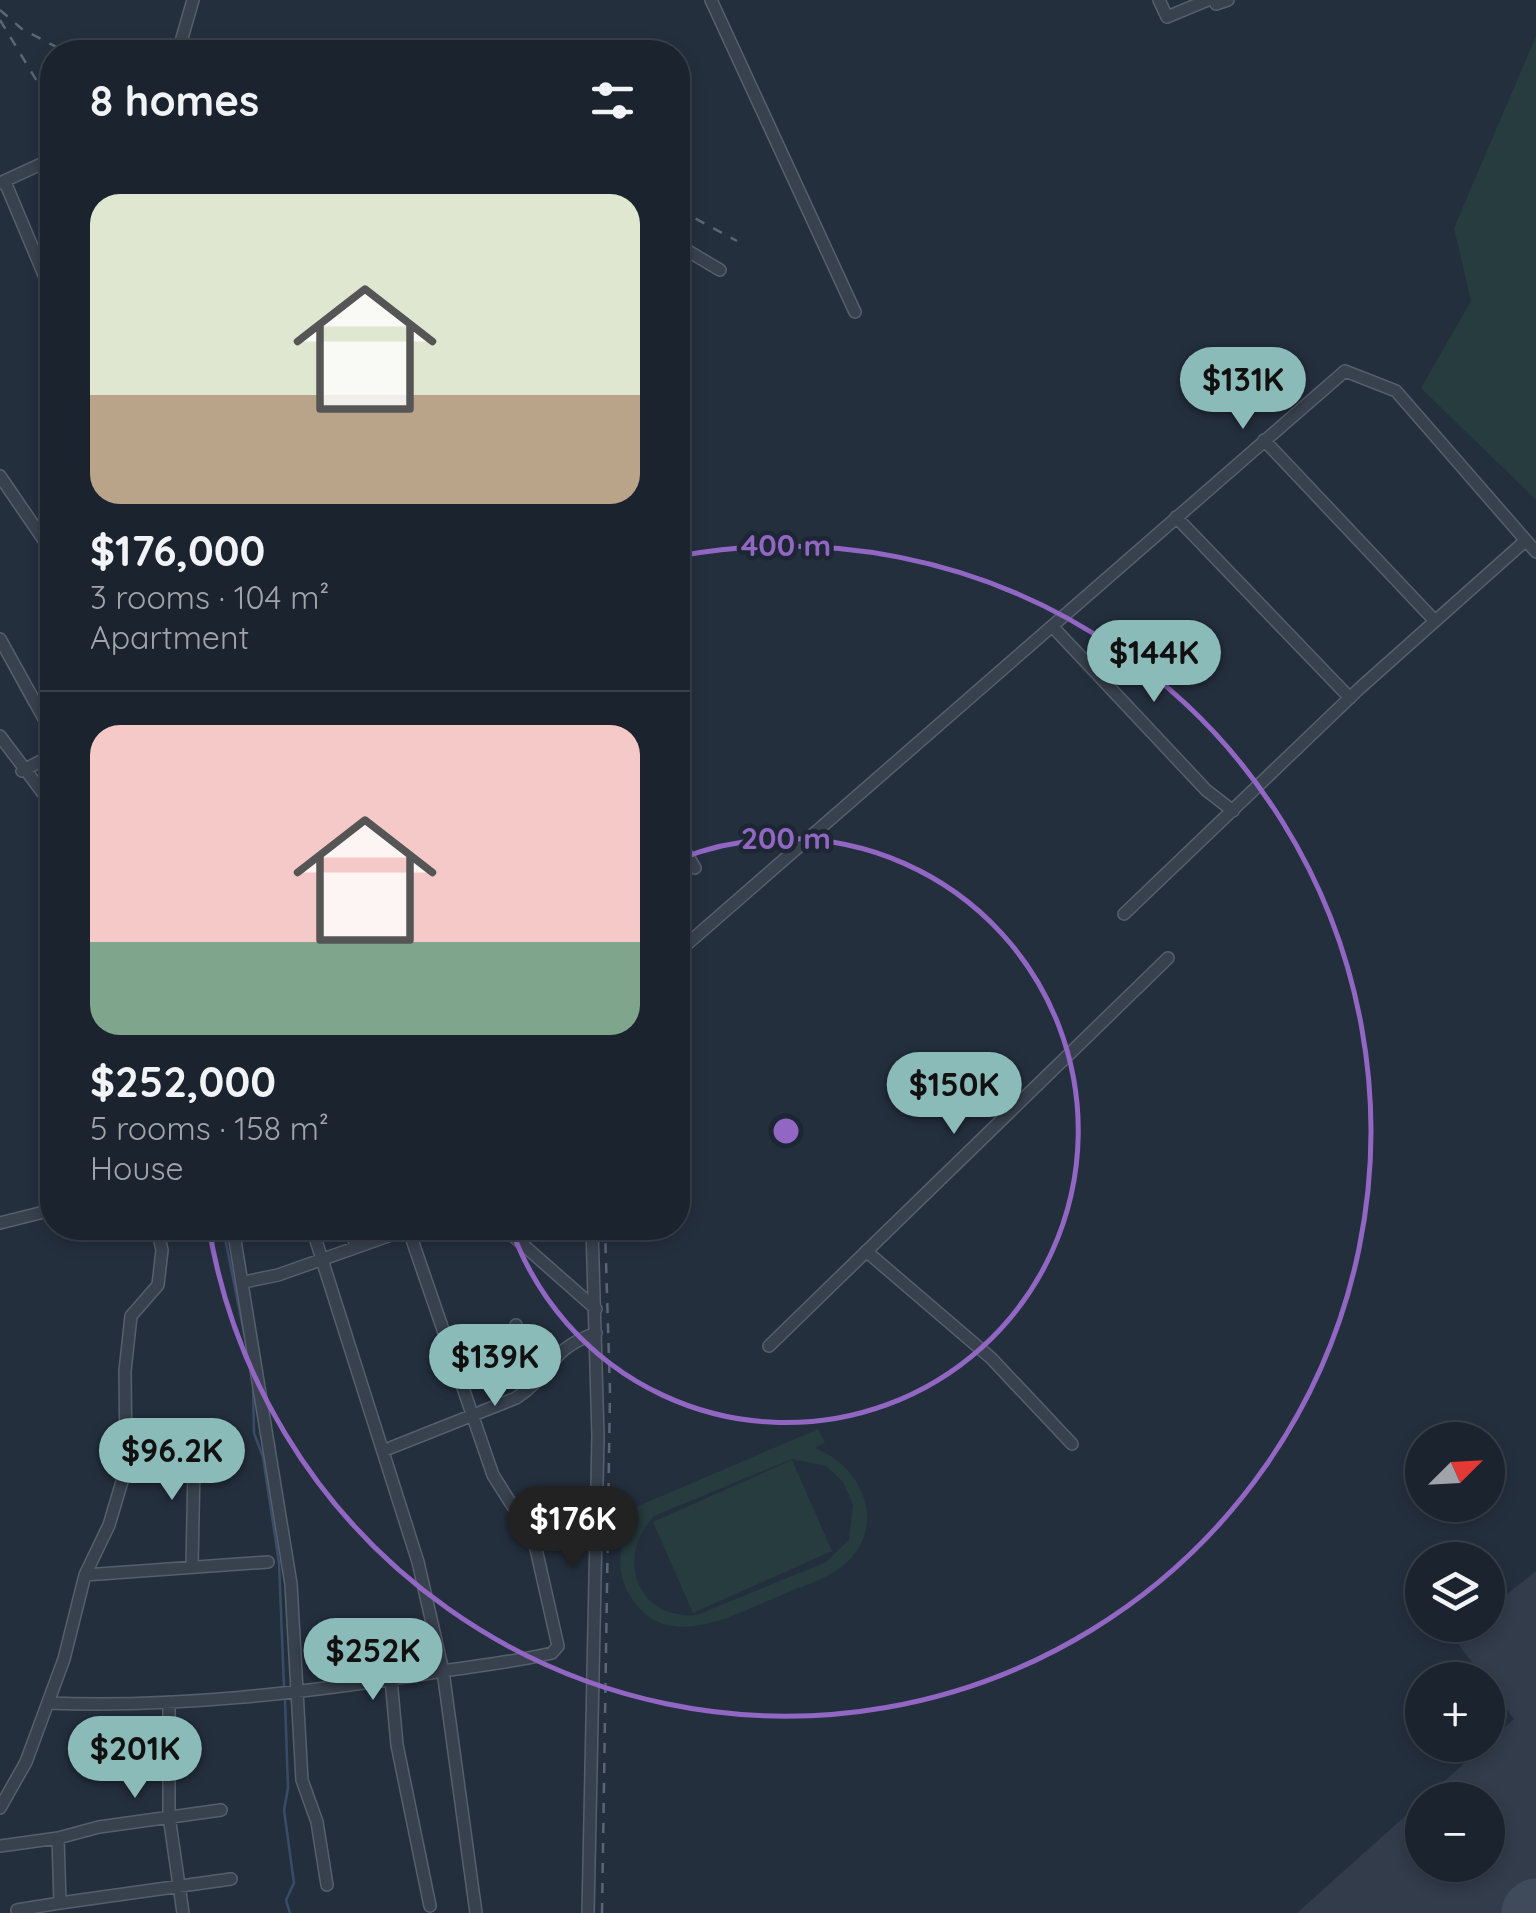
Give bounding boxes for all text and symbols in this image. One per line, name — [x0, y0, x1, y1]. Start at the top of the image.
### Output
icon: filters — [585, 73, 640, 128]
text: 8 homes — [90, 74, 259, 127]
icon: home — [275, 259, 455, 439]
pin: $131K — [1173, 347, 1313, 432]
text: $131K — [1202, 359, 1284, 399]
text: $176,000 — [90, 524, 265, 577]
text: 400 m — [741, 526, 831, 564]
text: 3 rooms · 104 m² — [90, 577, 330, 617]
text: Apartment — [90, 617, 249, 657]
pin: $144K — [1084, 620, 1224, 705]
text: $144K — [1109, 632, 1199, 672]
icon: home — [275, 790, 455, 970]
text: 200 m — [741, 819, 831, 857]
pin: $150K — [884, 1052, 1024, 1137]
text: $252,000 — [90, 1055, 276, 1108]
text: $150K — [909, 1064, 999, 1104]
text: 5 rooms · 158 m² — [90, 1108, 329, 1148]
centre of rings — [768, 1113, 804, 1149]
text: House — [90, 1148, 184, 1188]
pin: $139K — [425, 1324, 565, 1409]
text: $139K — [451, 1336, 539, 1376]
pin: $96.2K — [91, 1418, 253, 1503]
north arrow — [1405, 1422, 1505, 1522]
map controls — [1405, 1422, 1505, 1882]
text: $96.2K — [121, 1430, 223, 1470]
pin: $176K — [503, 1486, 643, 1571]
text: $176K — [530, 1498, 616, 1538]
button: layers — [1405, 1542, 1505, 1642]
pin: $252K — [303, 1618, 443, 1703]
text: $252K — [326, 1630, 420, 1670]
button: + — [1405, 1662, 1505, 1762]
pin: $201K — [65, 1716, 205, 1801]
text: $201K — [90, 1728, 180, 1768]
button: − — [1405, 1782, 1505, 1882]

